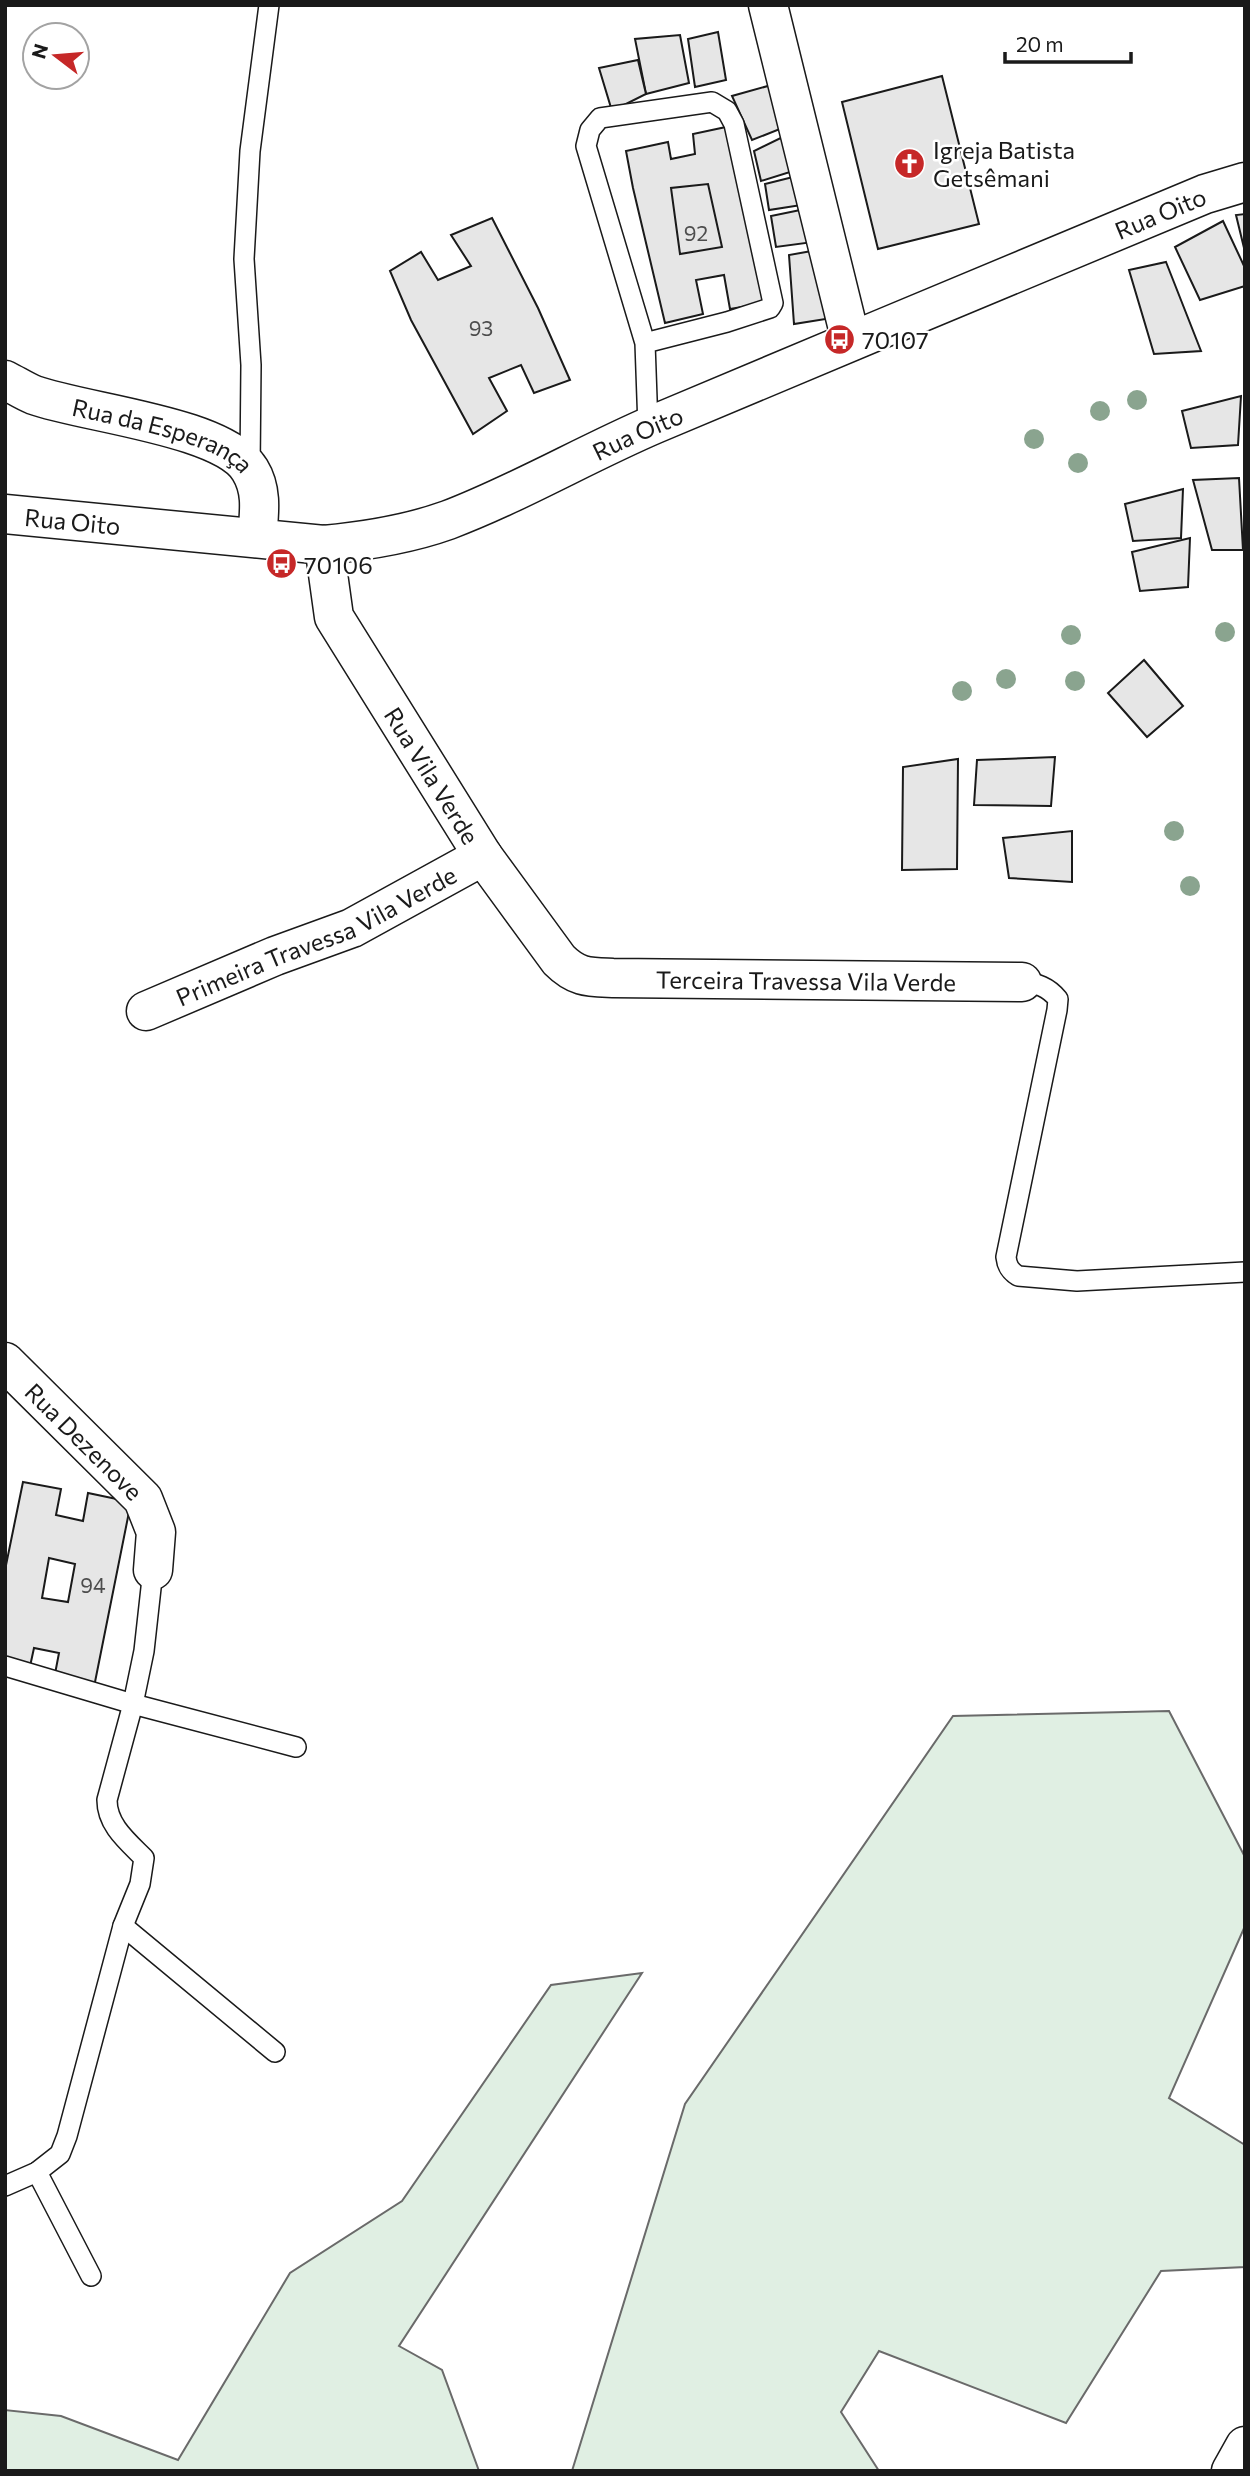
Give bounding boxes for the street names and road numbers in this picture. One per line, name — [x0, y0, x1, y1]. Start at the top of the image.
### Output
street label: Rua Oito — [1110, 181, 1210, 245]
street label: Rua da Esperança — [70, 391, 260, 478]
street label: Rua Oito — [587, 400, 687, 466]
street label: Rua Oito — [23, 501, 122, 540]
street label: Rua Vila Verde — [379, 701, 486, 849]
street label: Primeira Travessa Vila Verde — [171, 859, 461, 1011]
street label: Terceira Travessa Vila Verde — [656, 964, 956, 996]
street label: Rua Dezenove — [20, 1376, 149, 1505]

